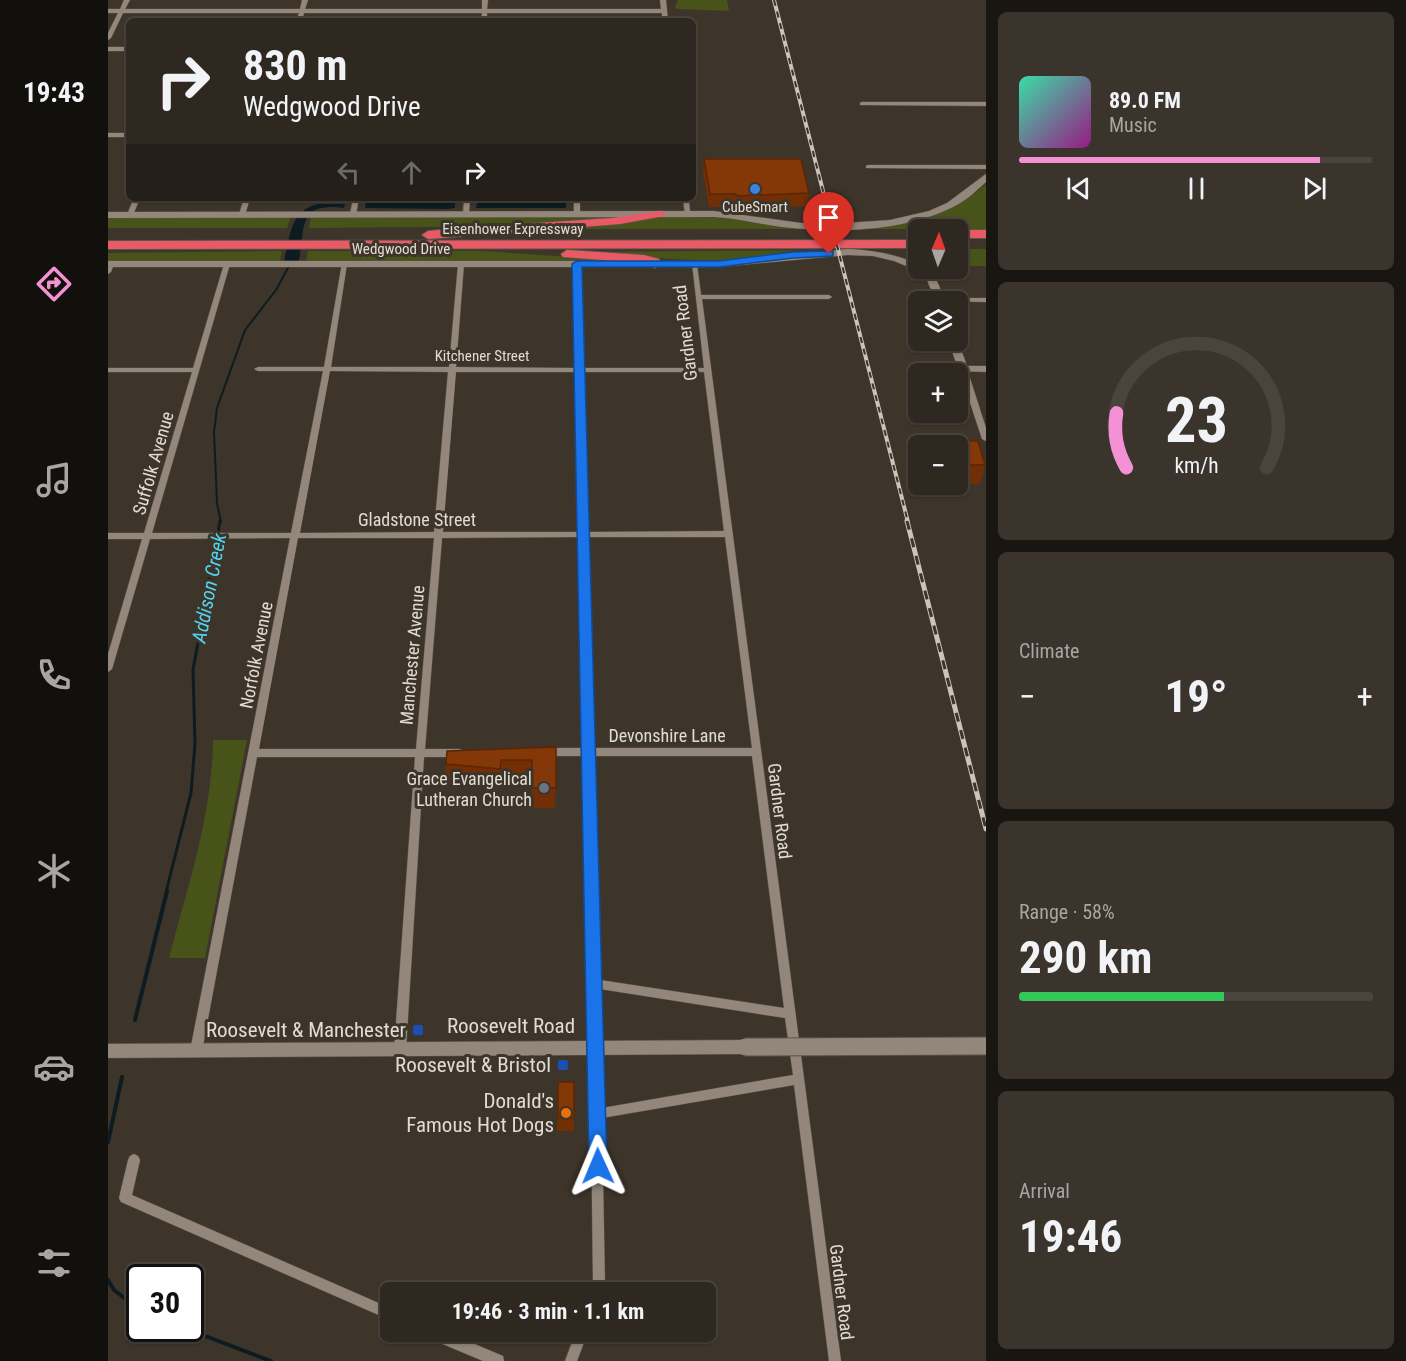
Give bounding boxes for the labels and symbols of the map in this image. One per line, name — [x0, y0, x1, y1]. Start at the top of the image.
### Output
marker: CubeSmart — [748, 182, 762, 196]
pin — [803, 192, 854, 254]
place label: CubeSmart — [722, 198, 788, 216]
north arrow — [908, 219, 968, 279]
street label: Eisenhower Expressway — [442, 220, 584, 238]
street label: Wedgwood Drive — [352, 240, 450, 258]
street label: Gardner Road — [669, 284, 701, 382]
street label: Kitchener Street — [435, 347, 529, 365]
street label: Suffolk Avenue — [128, 409, 178, 517]
street label: Gladstone Street — [358, 509, 476, 530]
water label: Addison Creek — [186, 530, 232, 646]
street label: Manchester Avenue — [395, 584, 429, 726]
street label: Norfolk Avenue — [235, 600, 277, 710]
street label: Devonshire Lane — [608, 725, 726, 746]
street label: Gardner Road — [764, 762, 796, 860]
place label: Grace Evangelical Lutheran Church — [406, 768, 532, 810]
marker: Grace Evangelical Lutheran Church — [537, 781, 551, 795]
street label: Roosevelt Road — [447, 1014, 575, 1038]
place label: Roosevelt & Manchester — [206, 1018, 406, 1042]
marker: Roosevelt & Manchester — [411, 1023, 425, 1037]
place label: Roosevelt & Bristol — [395, 1053, 551, 1077]
marker: Roosevelt & Bristol — [556, 1058, 570, 1072]
place label: Donald's Famous Hot Dogs — [406, 1089, 554, 1137]
marker: Donald's Famous Hot Dogs — [559, 1106, 573, 1120]
position arrow — [566, 1134, 630, 1198]
street label: Gardner Road — [826, 1243, 858, 1341]
speed limit sign: 30 — [126, 1264, 204, 1342]

